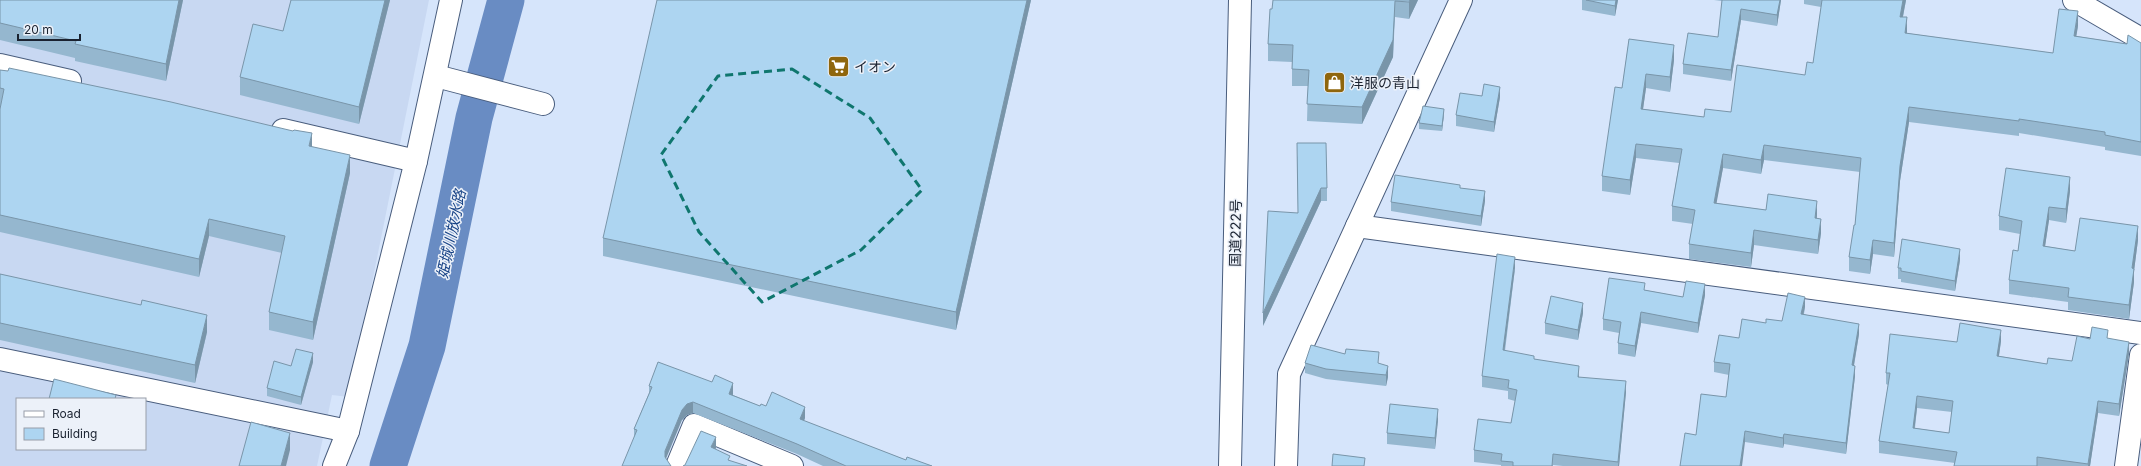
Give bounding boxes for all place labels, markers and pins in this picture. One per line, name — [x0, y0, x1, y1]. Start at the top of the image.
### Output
supermarket icon: イオン — [825, 53, 851, 79]
place label: イオン — [854, 58, 896, 75]
shop icon: 洋服の青山 — [1321, 69, 1347, 95]
place label: 洋服の青山 — [1350, 74, 1420, 91]

